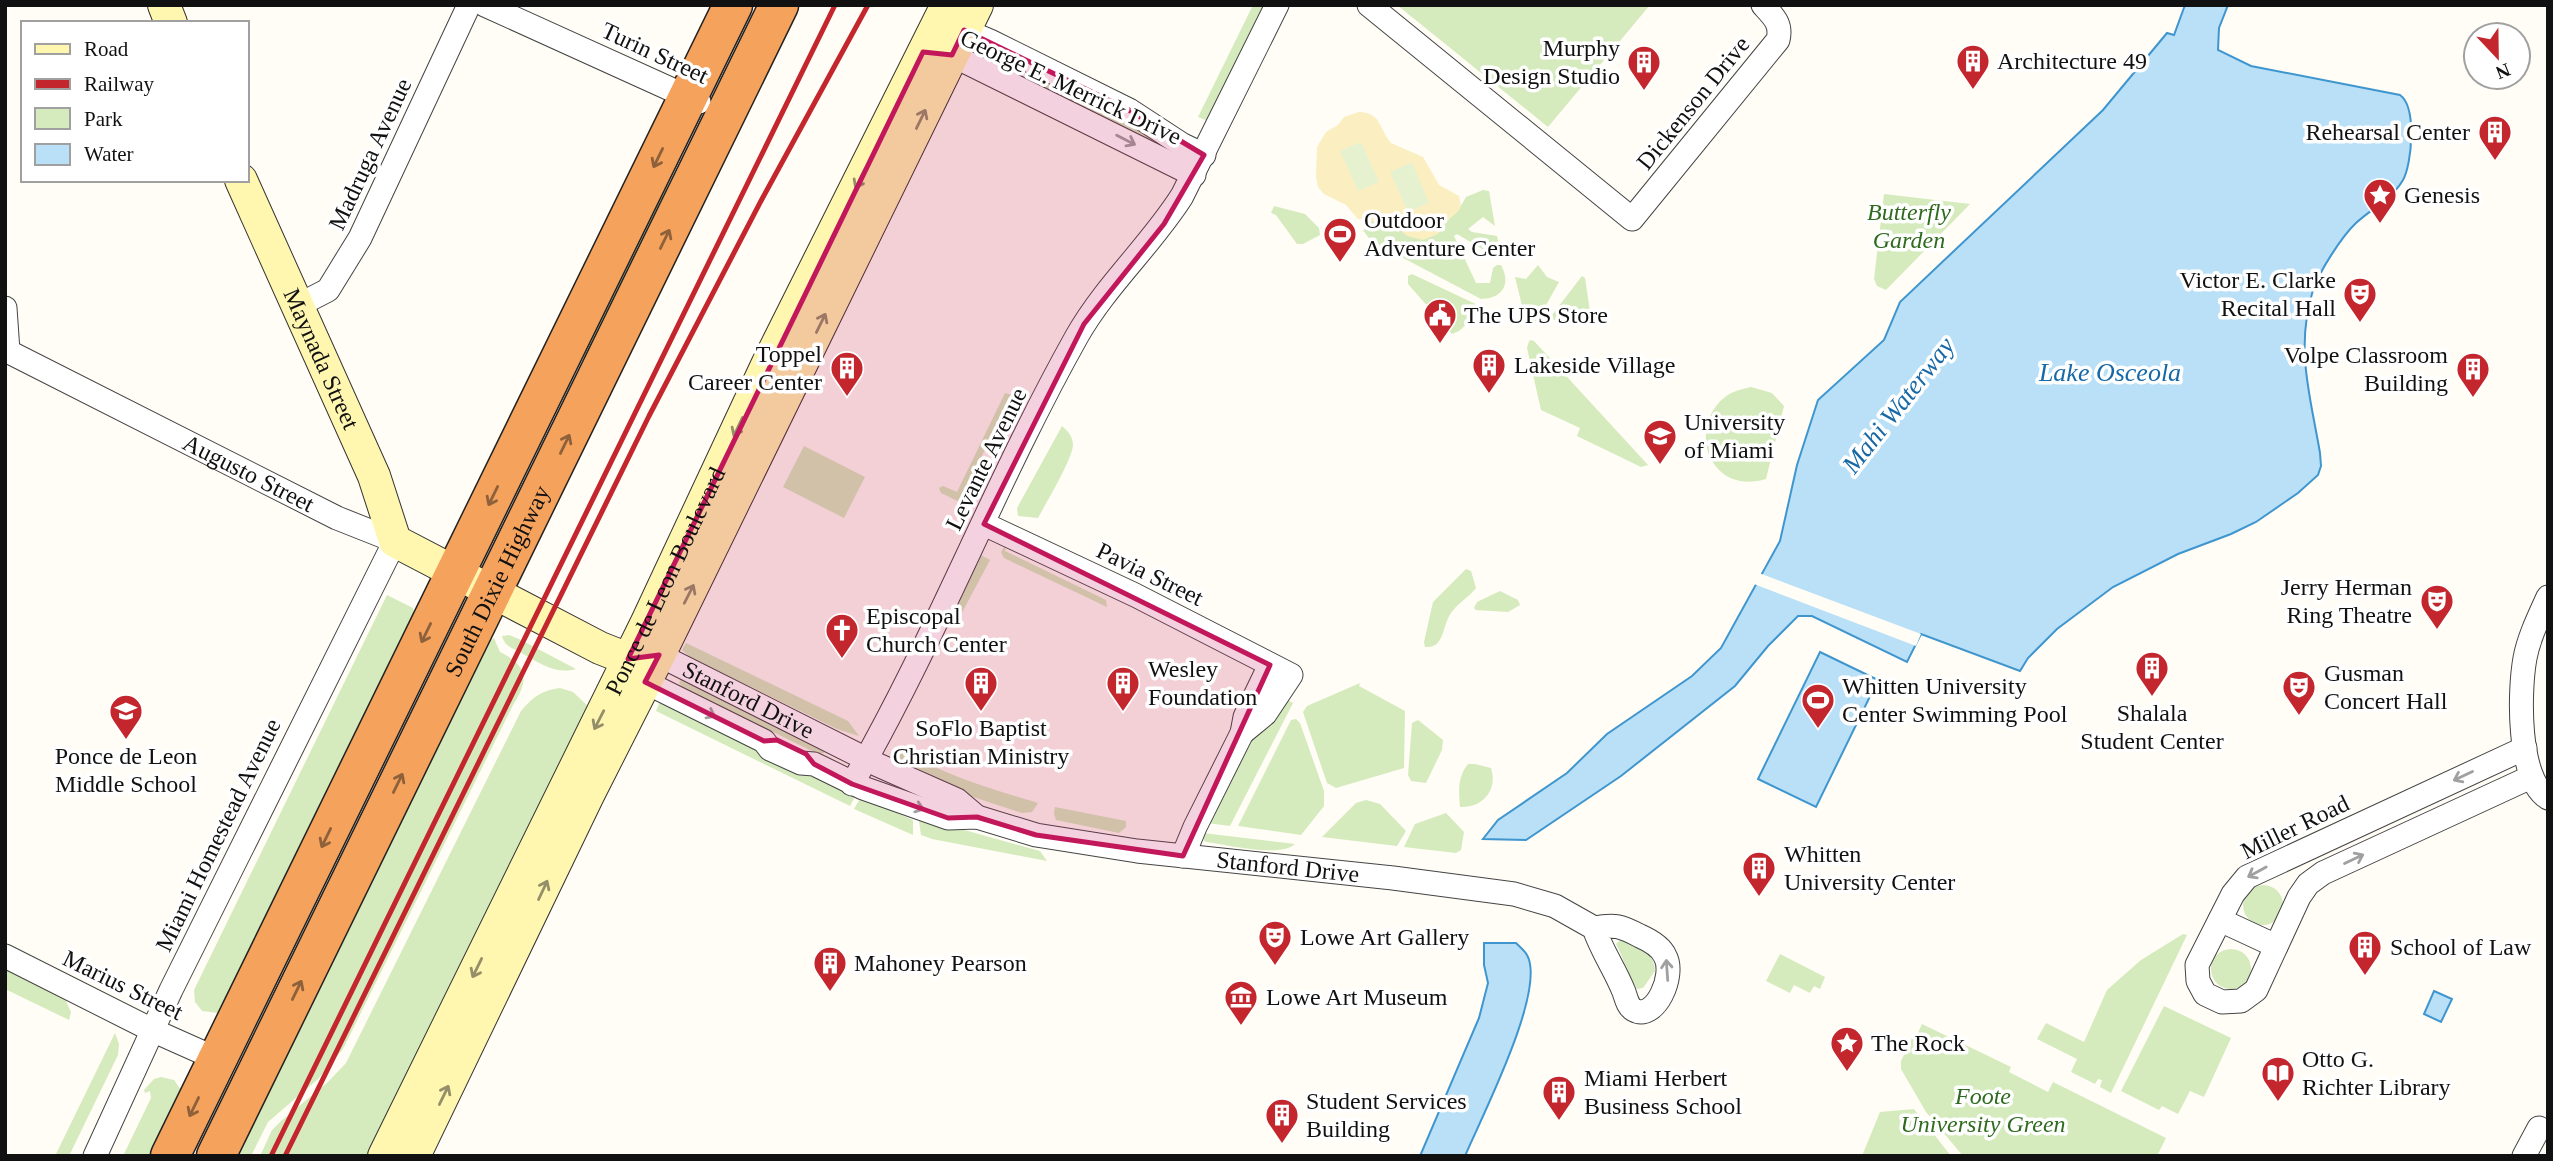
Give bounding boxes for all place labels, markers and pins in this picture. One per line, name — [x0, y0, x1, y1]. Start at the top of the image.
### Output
place label: Murphy Design Studio — [1483, 35, 1620, 89]
building icon: Architecture 49 — [1954, 42, 1992, 91]
building icon: Murphy Design Studio — [1625, 43, 1663, 92]
place label: Architecture 49 — [1997, 48, 2147, 74]
building icon: Rehearsal Center — [2476, 113, 2514, 162]
place label: Rehearsal Center — [2305, 119, 2470, 145]
place icon: Genesis — [2361, 176, 2399, 225]
place label: Genesis — [2404, 182, 2480, 208]
place label: Outdoor Adventure Center — [1364, 207, 1535, 261]
sports icon: Outdoor Adventure Center — [1321, 215, 1359, 264]
place label: Victor E. Clarke Recital Hall — [2179, 267, 2336, 321]
theatre icon: Victor E. Clarke Recital Hall — [2341, 275, 2379, 324]
public building icon: The UPS Store — [1421, 296, 1459, 345]
place label: The UPS Store — [1464, 302, 1608, 328]
place label: Toppel Career Center — [688, 341, 822, 395]
place label: Volpe Classroom Building — [2284, 342, 2448, 396]
building icon: Lakeside Village — [1470, 346, 1508, 395]
building icon: Toppel Career Center — [828, 349, 866, 398]
building icon: Volpe Classroom Building — [2454, 350, 2492, 399]
place label: Lakeside Village — [1514, 352, 1675, 378]
place label: University of Miami — [1684, 409, 1785, 463]
school or university icon: University of Miami — [1641, 417, 1679, 466]
place label: Jerry Herman Ring Theatre — [2281, 574, 2412, 628]
theatre icon: Jerry Herman Ring Theatre — [2418, 582, 2456, 631]
place label: Episcopal Church Center — [866, 603, 1007, 657]
church icon: Episcopal Church Center — [823, 611, 861, 660]
building icon: Shalala Student Center — [2133, 649, 2171, 698]
place label: Wesley Foundation — [1148, 656, 1257, 710]
place label: Gusman Concert Hall — [2324, 660, 2448, 714]
building icon: SoFlo Baptist Christian Ministry — [962, 664, 1000, 713]
building icon: Wesley Foundation — [1104, 664, 1142, 713]
theatre icon: Gusman Concert Hall — [2280, 668, 2318, 717]
place label: Whitten University Center Swimming Pool — [1842, 673, 2068, 727]
sports icon: Whitten University Center Swimming Pool — [1799, 681, 1837, 730]
school or university icon: Ponce de Leon Middle School — [107, 692, 145, 741]
place label: Shalala Student Center — [2080, 700, 2224, 754]
place label: SoFlo Baptist Christian Ministry — [893, 715, 1069, 769]
place label: Ponce de Leon Middle School — [55, 743, 197, 797]
place label: Whitten University Center — [1784, 841, 1955, 895]
building icon: Whitten University Center — [1740, 849, 1778, 898]
theatre icon: Lowe Art Gallery — [1256, 918, 1294, 967]
place label: Lowe Art Gallery — [1300, 924, 1469, 950]
building icon: School of Law — [2346, 928, 2384, 977]
place label: School of Law — [2390, 934, 2532, 960]
building icon: Mahoney Pearson — [811, 944, 849, 993]
place label: Mahoney Pearson — [854, 950, 1027, 976]
museum icon: Lowe Art Museum — [1222, 978, 1260, 1027]
place label: Lowe Art Museum — [1266, 984, 1448, 1010]
place icon: The Rock — [1828, 1024, 1866, 1073]
place label: The Rock — [1871, 1030, 1965, 1056]
place label: Otto G. Richter Library — [2302, 1046, 2451, 1100]
library icon: Otto G. Richter Library — [2259, 1054, 2297, 1103]
place label: Miami Herbert Business School — [1584, 1065, 1742, 1119]
building icon: Miami Herbert Business School — [1540, 1073, 1578, 1122]
place label: Student Services Building — [1306, 1088, 1467, 1142]
building icon: Student Services Building — [1263, 1096, 1301, 1145]

